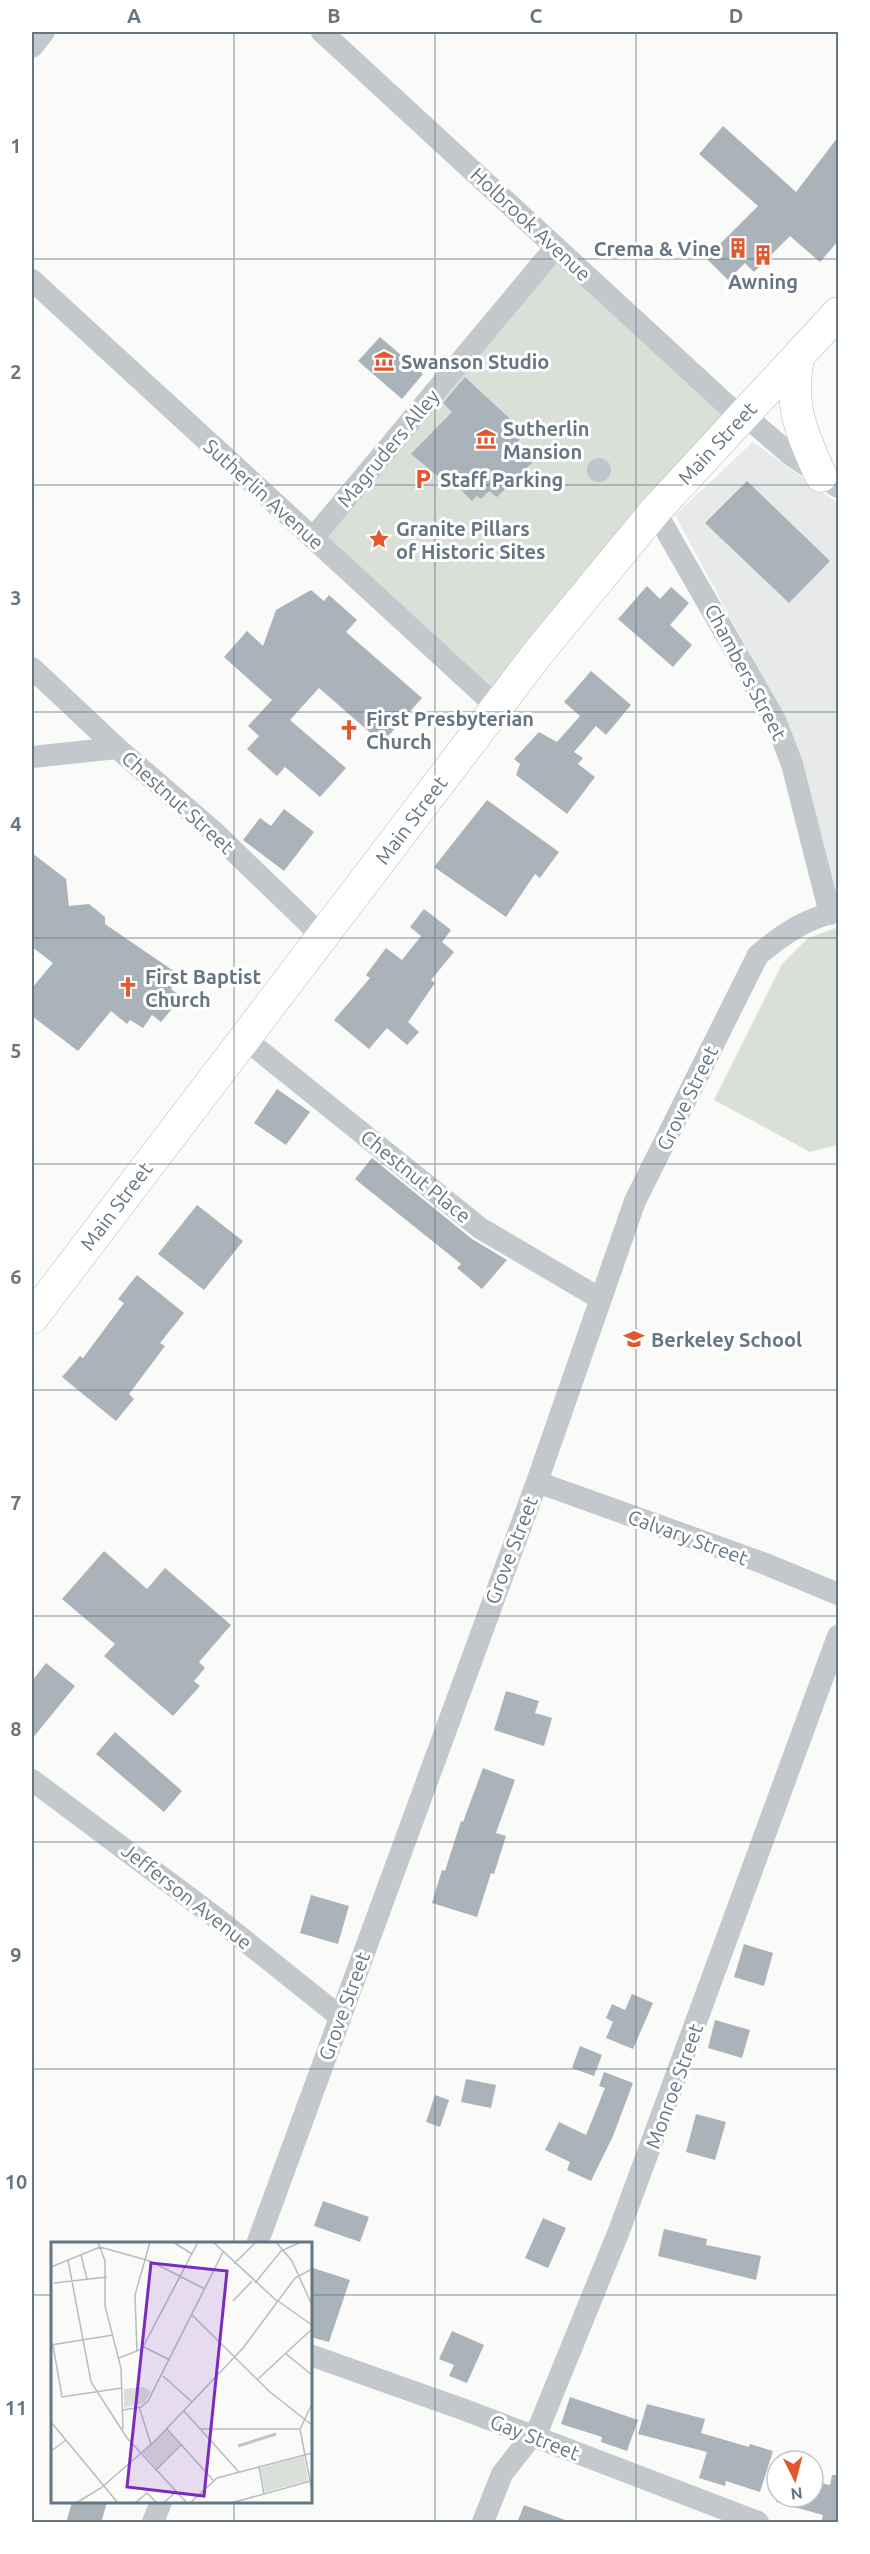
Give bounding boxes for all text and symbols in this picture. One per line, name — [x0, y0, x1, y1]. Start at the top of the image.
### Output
text: A — [127, 4, 141, 27]
text: B — [327, 4, 341, 27]
text: C — [530, 4, 543, 27]
text: D — [729, 4, 743, 27]
text: 1 — [10, 134, 22, 157]
street label: Holbrook Avenue — [466, 163, 596, 285]
building icon: Crema & Vine — [726, 236, 750, 260]
place label: Crema & Vine — [594, 237, 721, 260]
building icon: Awning — [751, 243, 775, 267]
place label: Awning — [728, 270, 798, 293]
museum icon: Swanson Studio — [372, 349, 396, 373]
place label: Swanson Studio — [401, 350, 549, 373]
text: 2 — [10, 360, 22, 383]
street label: Magruders Alley — [332, 384, 444, 511]
street label: Main Street — [673, 397, 761, 489]
place label: Sutherlin Mansion — [503, 417, 589, 463]
museum icon: Sutherlin Mansion — [474, 427, 498, 451]
street label: Sutherlin Avenue — [199, 434, 329, 554]
parking icon: Staff Parking — [411, 467, 435, 491]
place label: Staff Parking — [440, 468, 563, 491]
place label: Granite Pillars of Historic Sites — [396, 517, 545, 563]
place icon: Granite Pillars of Historic Sites — [367, 527, 391, 551]
text: 3 — [10, 586, 22, 609]
street label: Chambers Street — [700, 600, 792, 744]
place label: First Presbyterian Church — [366, 707, 534, 753]
church icon: First Presbyterian Church — [337, 718, 361, 742]
street label: Chestnut Street — [117, 746, 239, 858]
street label: Main Street — [370, 771, 452, 869]
text: 4 — [10, 812, 22, 835]
place label: First Baptist Church — [145, 965, 262, 1011]
church icon: First Baptist Church — [116, 975, 140, 999]
text: 5 — [10, 1039, 22, 1062]
street label: Grove Street — [652, 1042, 722, 1154]
street label: Chestnut Place — [357, 1125, 475, 1227]
street label: Main Street — [75, 1157, 157, 1255]
text: 6 — [10, 1265, 22, 1288]
school or university icon: Berkeley School — [622, 1327, 646, 1351]
place label: Berkeley School — [651, 1328, 802, 1351]
text: 7 — [10, 1491, 22, 1514]
street label: Grove Street — [480, 1493, 542, 1607]
street label: Calvary Street — [625, 1505, 751, 1569]
text: 8 — [10, 1717, 22, 1740]
street label: Jefferson Avenue — [117, 1838, 257, 1954]
text: 9 — [10, 1943, 22, 1966]
street label: Grove Street — [314, 1949, 374, 2063]
street label: Monroe Street — [641, 2020, 707, 2152]
text: 10 — [5, 2170, 27, 2193]
inset map — [51, 2242, 312, 2503]
text: 11 — [5, 2396, 27, 2419]
street label: Gay Street — [487, 2409, 583, 2465]
north arrow — [765, 2449, 825, 2509]
text: N — [790, 2484, 803, 2503]

